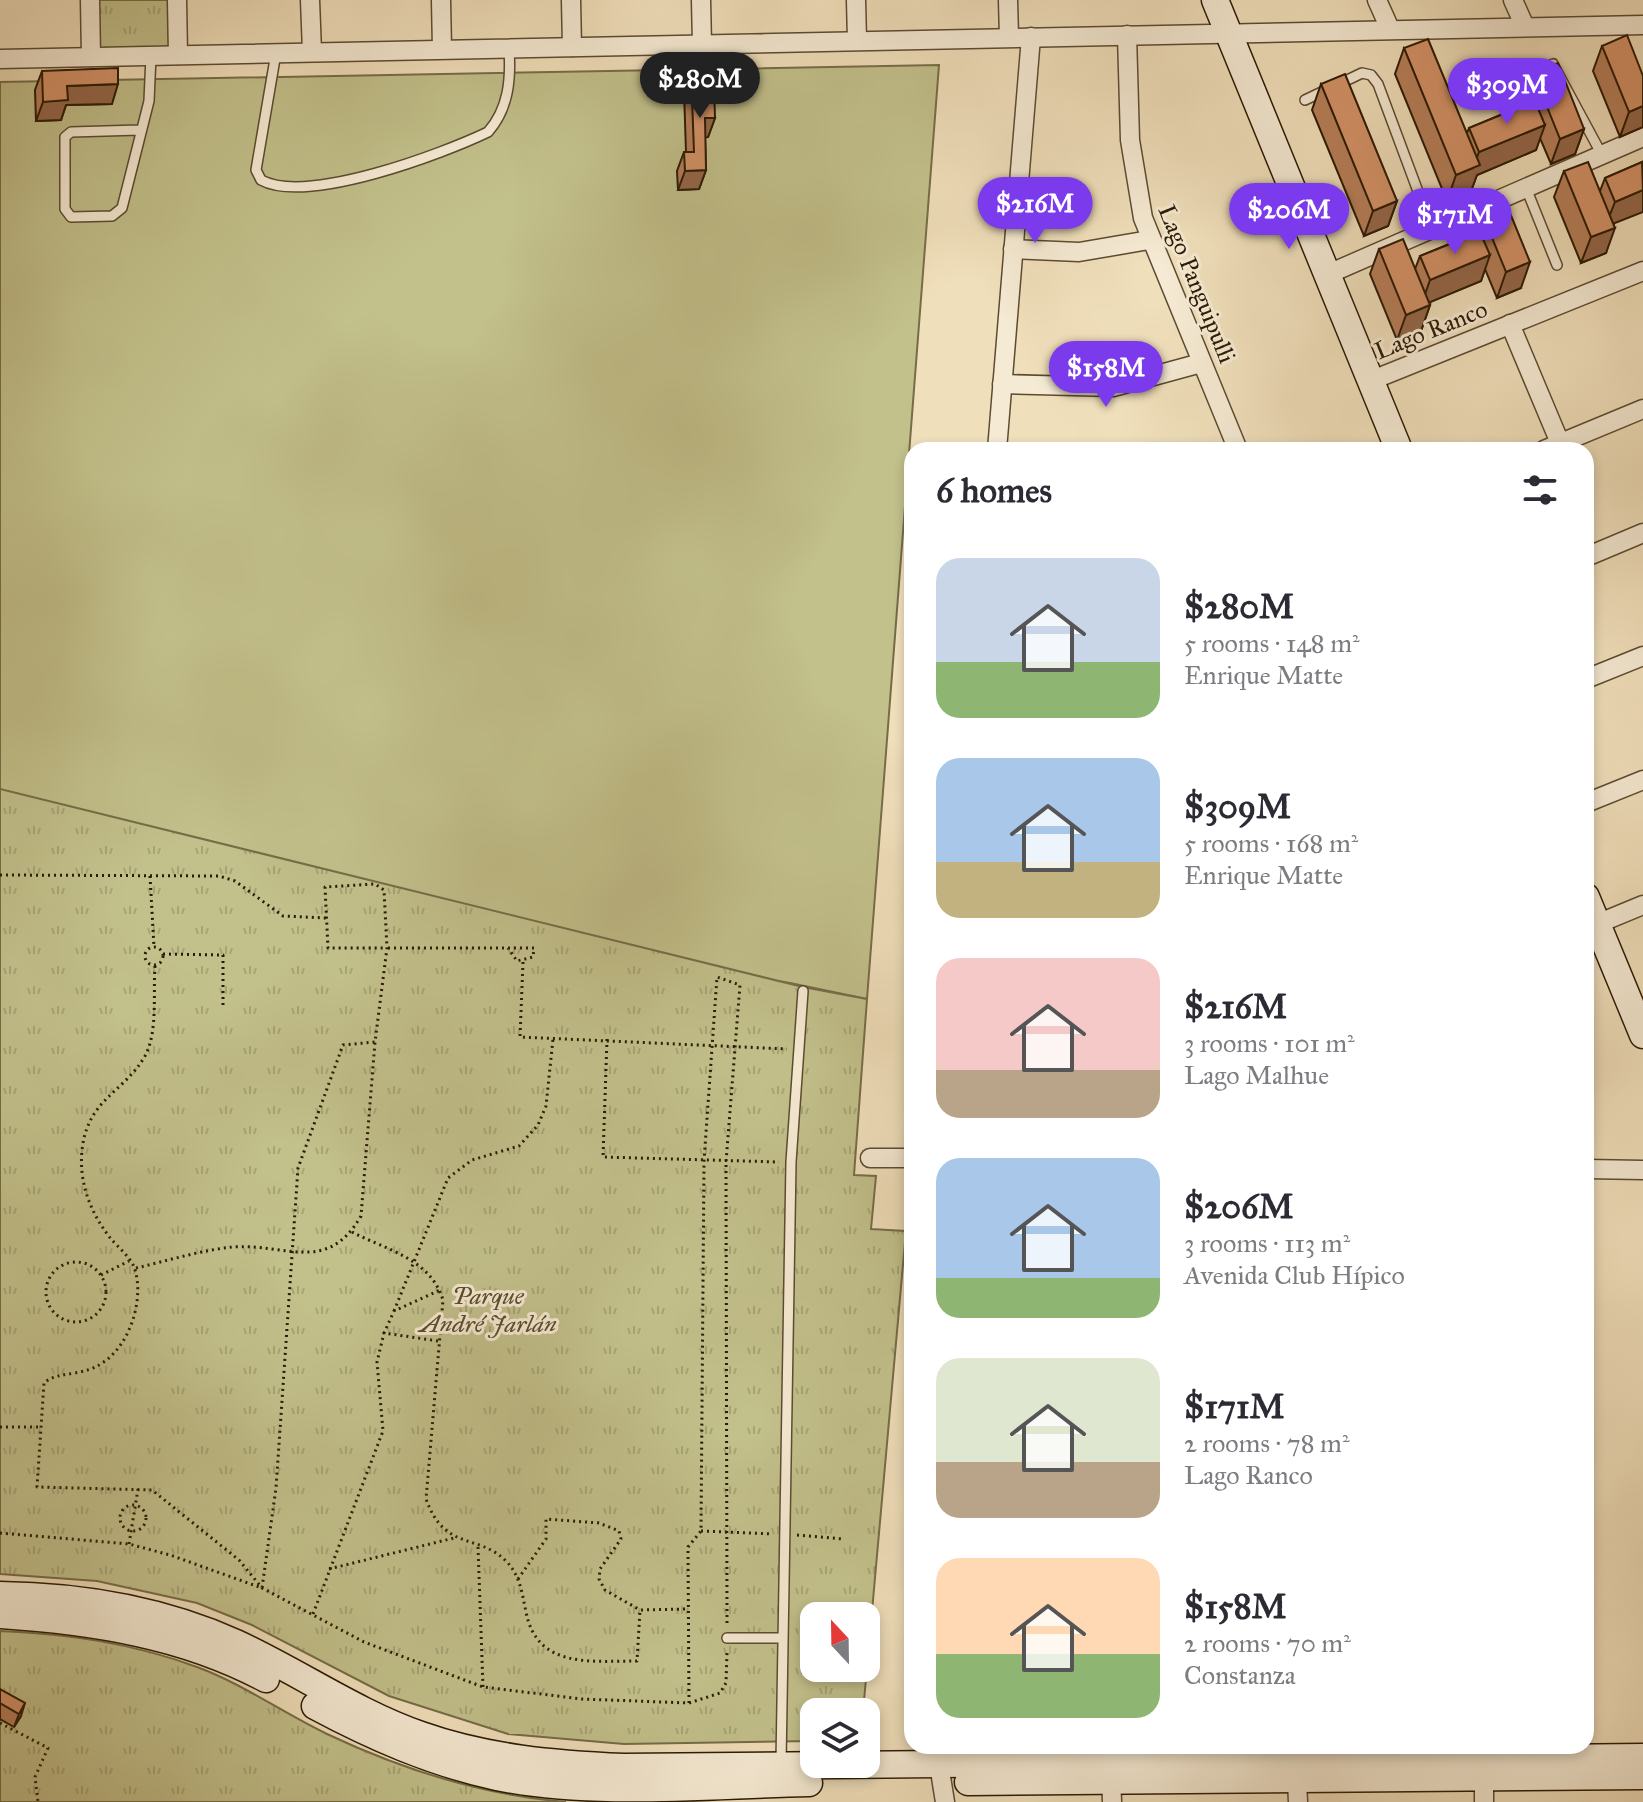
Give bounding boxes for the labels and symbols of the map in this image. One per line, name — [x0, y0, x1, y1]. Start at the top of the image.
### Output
pin: $280M — [644, 52, 756, 120]
pin: $309M — [1451, 58, 1563, 126]
pin: $216M — [979, 177, 1091, 245]
pin: $206M — [1233, 183, 1345, 251]
pin: $171M — [1399, 188, 1511, 256]
street label: Lago Panguipulli — [1152, 200, 1243, 368]
street label: Lago Ranco — [1370, 294, 1492, 366]
pin: $158M — [1050, 341, 1162, 409]
park label: Parque André Jarlán — [417, 1281, 557, 1339]
north arrow — [800, 1602, 880, 1682]

